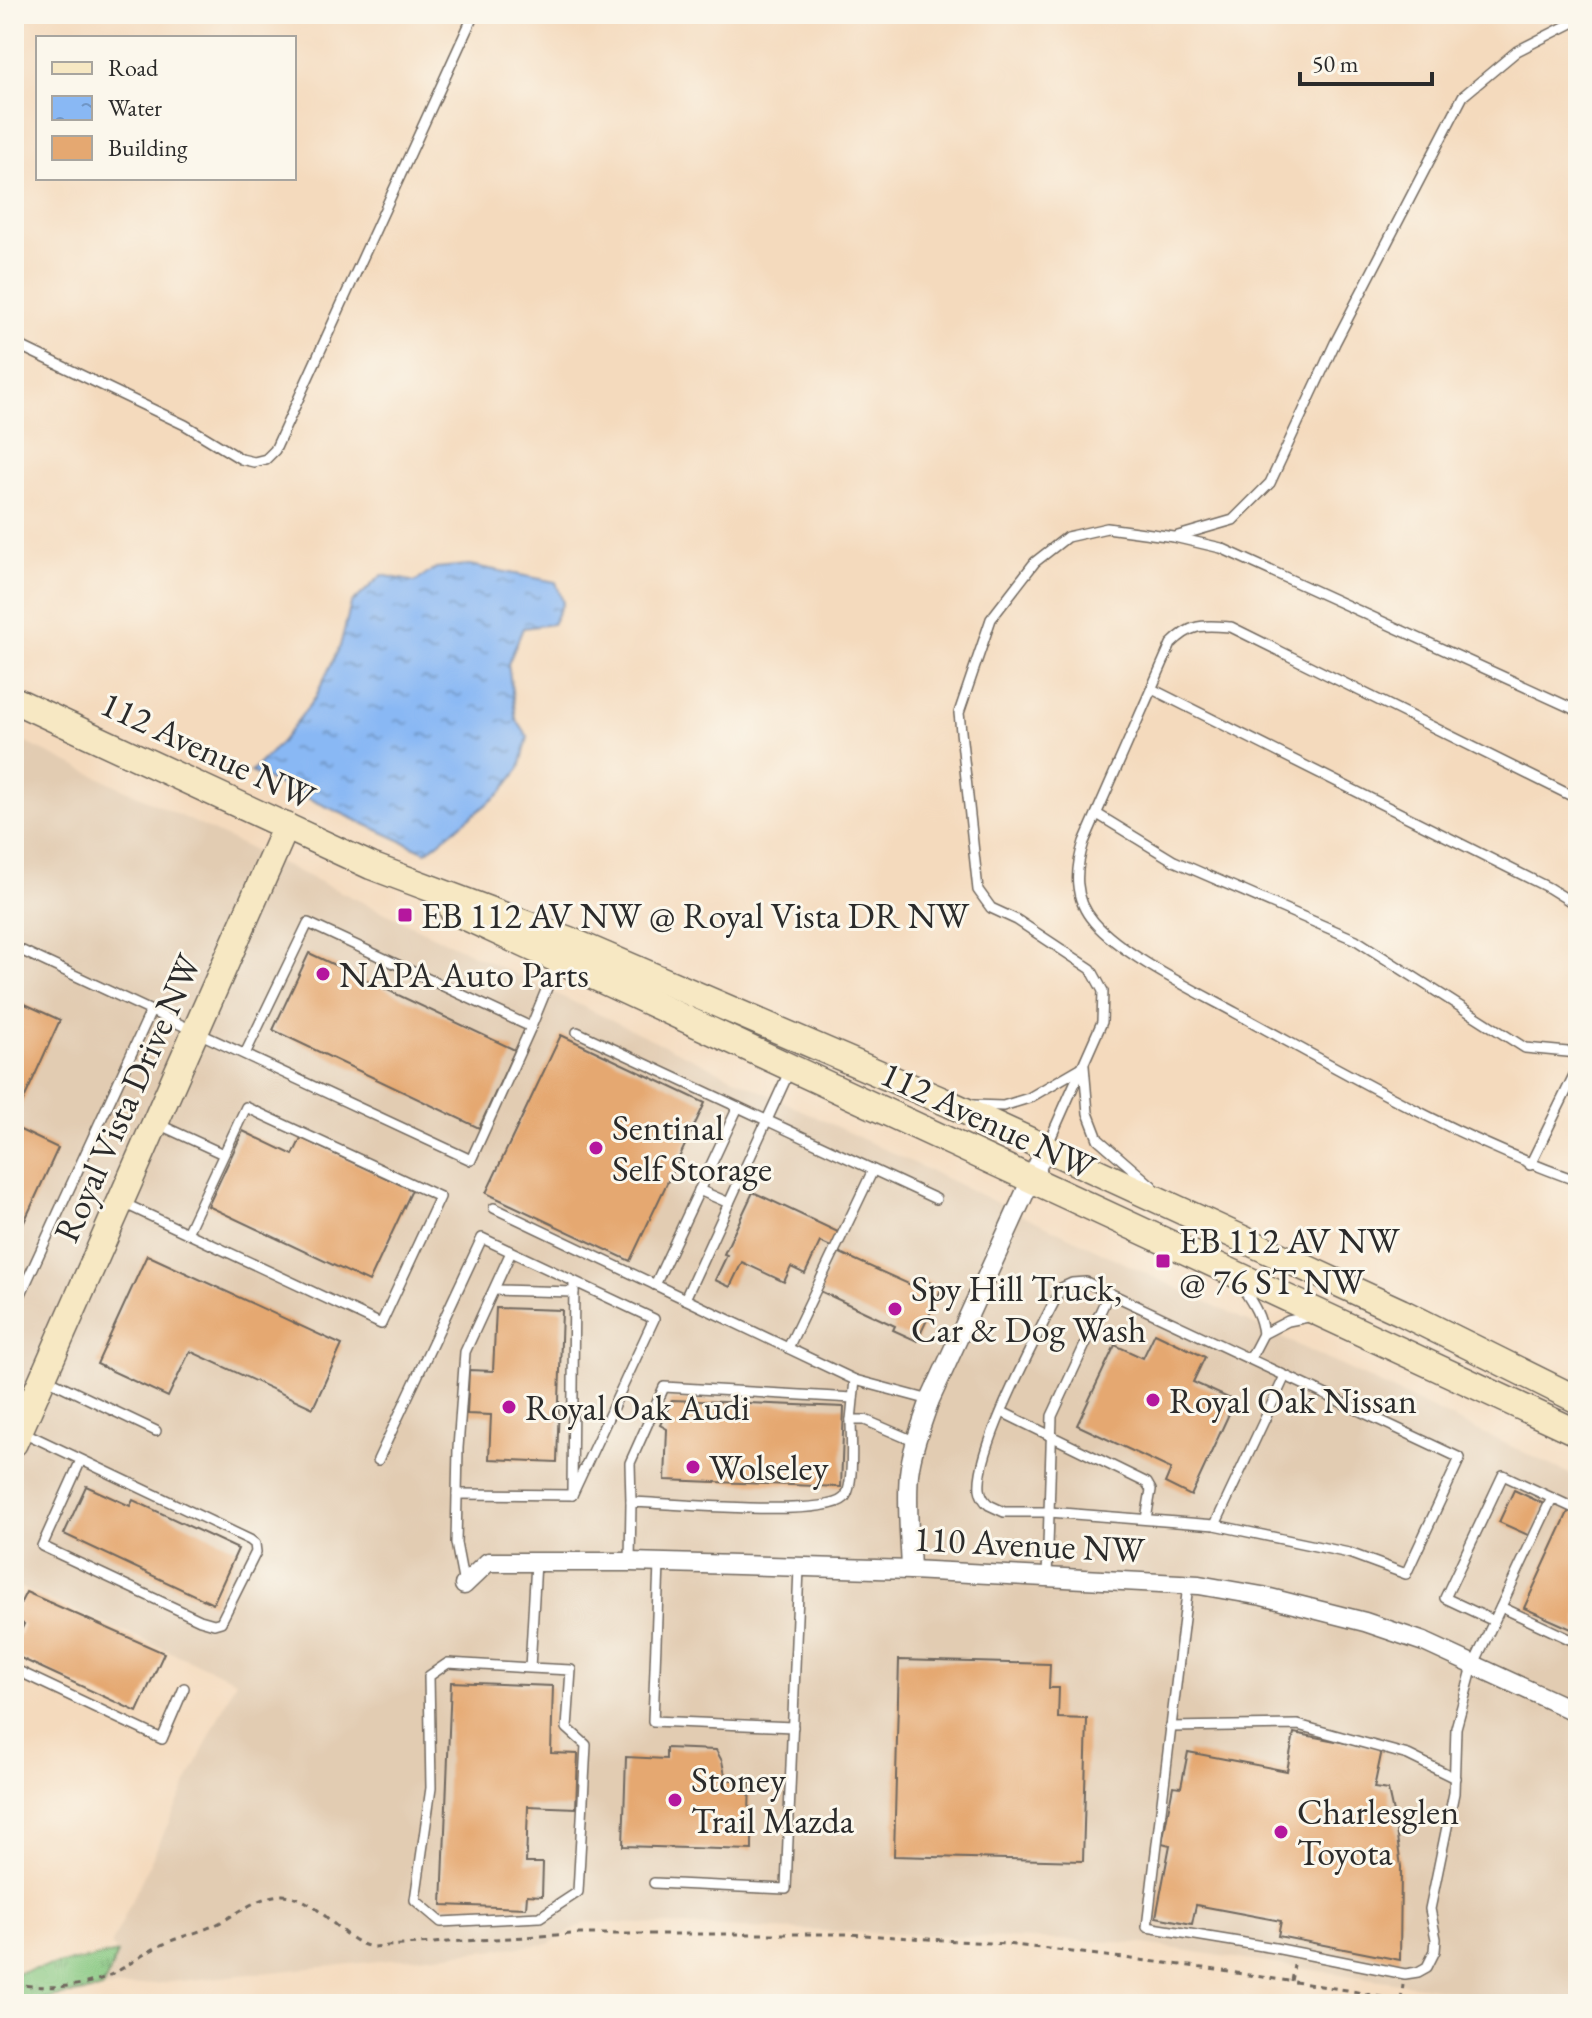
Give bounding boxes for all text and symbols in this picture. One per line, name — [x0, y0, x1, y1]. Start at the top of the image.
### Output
legend — [36, 36, 296, 180]
scale bar — [1300, 36, 1432, 86]
text: 50 m — [1312, 48, 1359, 79]
text: Road — [108, 52, 159, 83]
text: Water — [108, 92, 162, 123]
text: Building — [108, 132, 188, 163]
street label: 112 Avenue NW — [93, 680, 324, 821]
place label: EB 112 AV NW @ Royal Vista DR NW — [421, 892, 970, 939]
marker: EB 112 AV NW @ Royal Vista DR NW — [396, 906, 414, 924]
street label: Royal Vista Drive NW — [42, 946, 212, 1249]
place label: NAPA Auto Parts — [339, 951, 589, 998]
marker: NAPA Auto Parts — [314, 965, 332, 983]
street label: 112 Avenue NW — [873, 1050, 1104, 1191]
place label: Sentinal Self Storage — [612, 1104, 772, 1192]
marker: Sentinal Self Storage — [587, 1139, 605, 1157]
place label: EB 112 AV NW @ 76 ST NW — [1179, 1217, 1400, 1305]
marker: EB 112 AV NW @ 76 ST NW — [1154, 1252, 1172, 1270]
place label: Spy Hill Truck, Car & Dog Wash — [911, 1265, 1146, 1353]
marker: Spy Hill Truck, Car & Dog Wash — [886, 1300, 904, 1318]
place label: Royal Oak Nissan — [1169, 1377, 1417, 1424]
place label: Royal Oak Audi — [525, 1384, 750, 1431]
marker: Royal Oak Nissan — [1144, 1391, 1162, 1409]
marker: Royal Oak Audi — [500, 1398, 518, 1416]
place label: Wolseley — [709, 1444, 829, 1491]
marker: Wolseley — [684, 1458, 702, 1476]
street label: 110 Avenue NW — [912, 1514, 1147, 1574]
place label: Stoney Trail Mazda — [691, 1756, 855, 1844]
place label: Charlesglen Toyota — [1297, 1788, 1459, 1876]
marker: Stoney Trail Mazda — [666, 1791, 684, 1809]
marker: Charlesglen Toyota — [1272, 1823, 1290, 1841]

